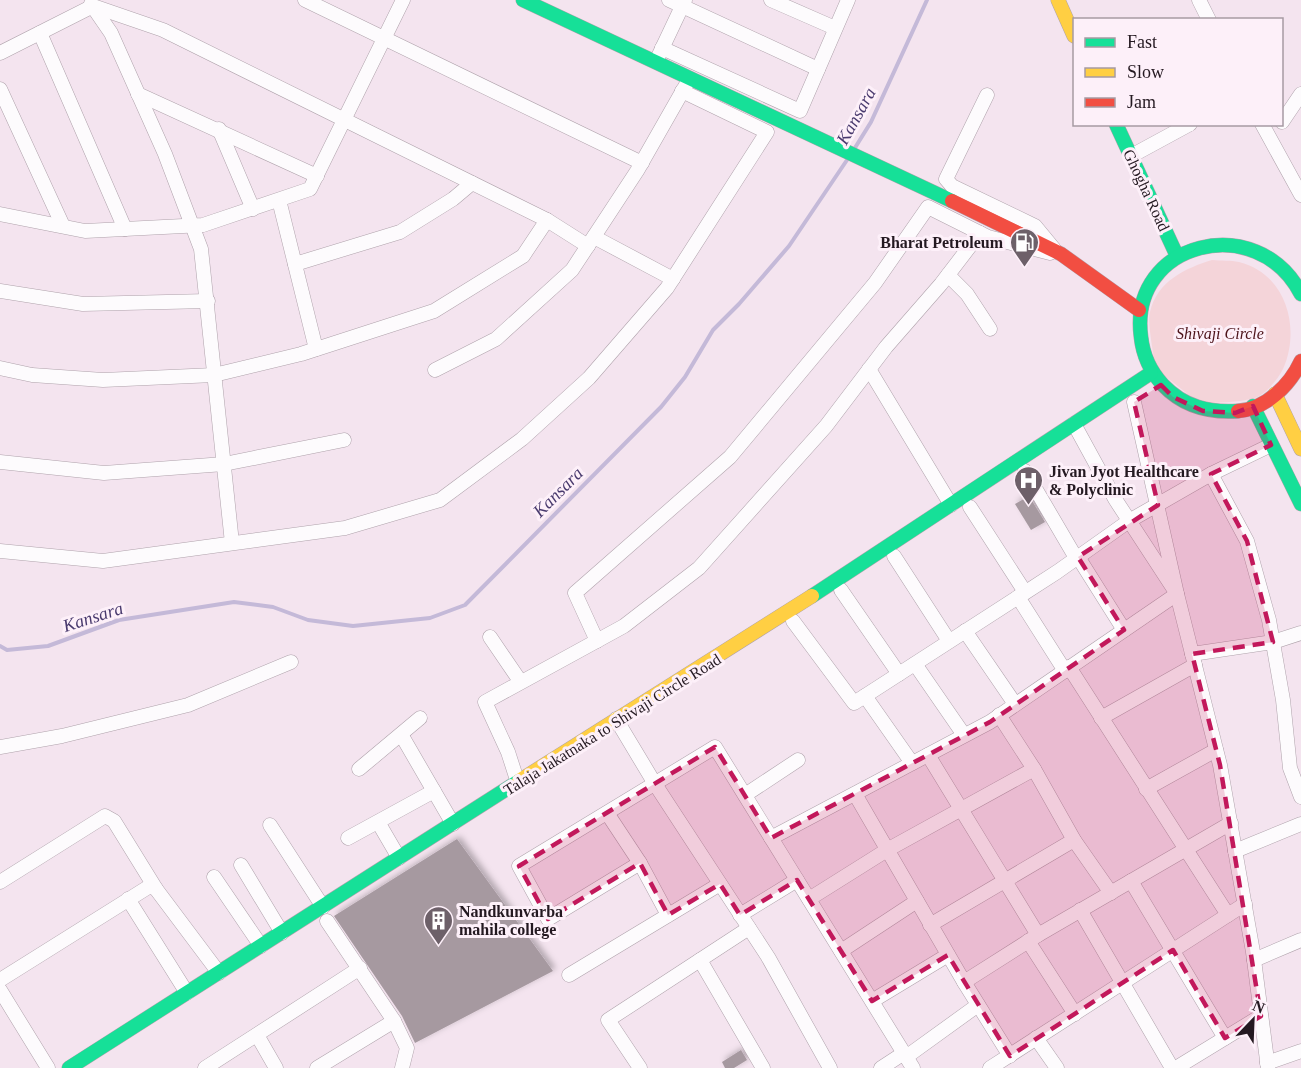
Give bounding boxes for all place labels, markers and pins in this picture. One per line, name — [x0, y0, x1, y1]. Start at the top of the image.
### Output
fuel station icon: Bharat Petroleum — [1008, 226, 1040, 268]
place label: Bharat Petroleum — [880, 234, 1004, 251]
place label: Jivan Jyot Healthcare & Polyclinic — [1049, 463, 1199, 499]
hospital icon: Jivan Jyot Healthcare & Polyclinic — [1012, 464, 1044, 506]
place label: Nandkunvarba mahila college — [459, 903, 563, 939]
building icon: Nandkunvarba mahila college — [422, 904, 454, 946]

